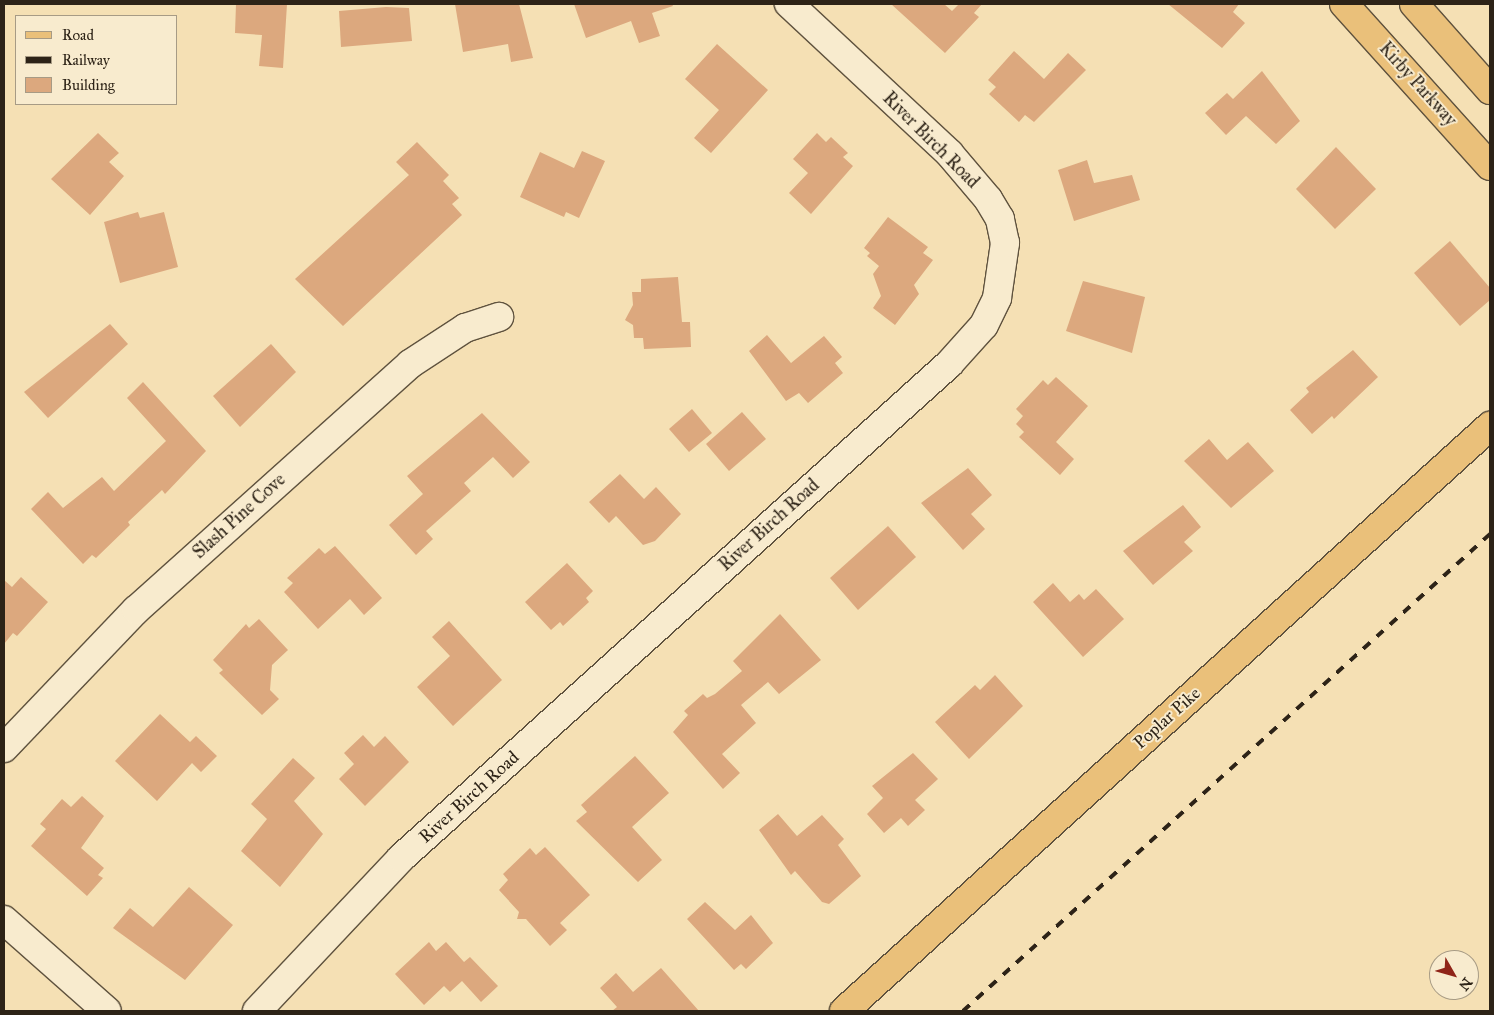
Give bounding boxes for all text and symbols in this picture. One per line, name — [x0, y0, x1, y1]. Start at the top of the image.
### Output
legend — [15, 15, 178, 105]
text: Road — [62, 26, 94, 44]
street label: Kirby Parkway — [1375, 38, 1461, 130]
text: Railway — [62, 51, 110, 69]
text: Building — [62, 76, 115, 94]
street label: River Birch Road — [878, 87, 984, 193]
street label: Slash Pine Cove — [188, 469, 290, 563]
street label: River Birch Road — [714, 474, 824, 576]
street label: Poplar Pike — [1129, 683, 1205, 753]
street label: River Birch Road — [414, 746, 524, 848]
north arrow — [1429, 950, 1479, 1000]
text: N — [1455, 974, 1476, 994]

